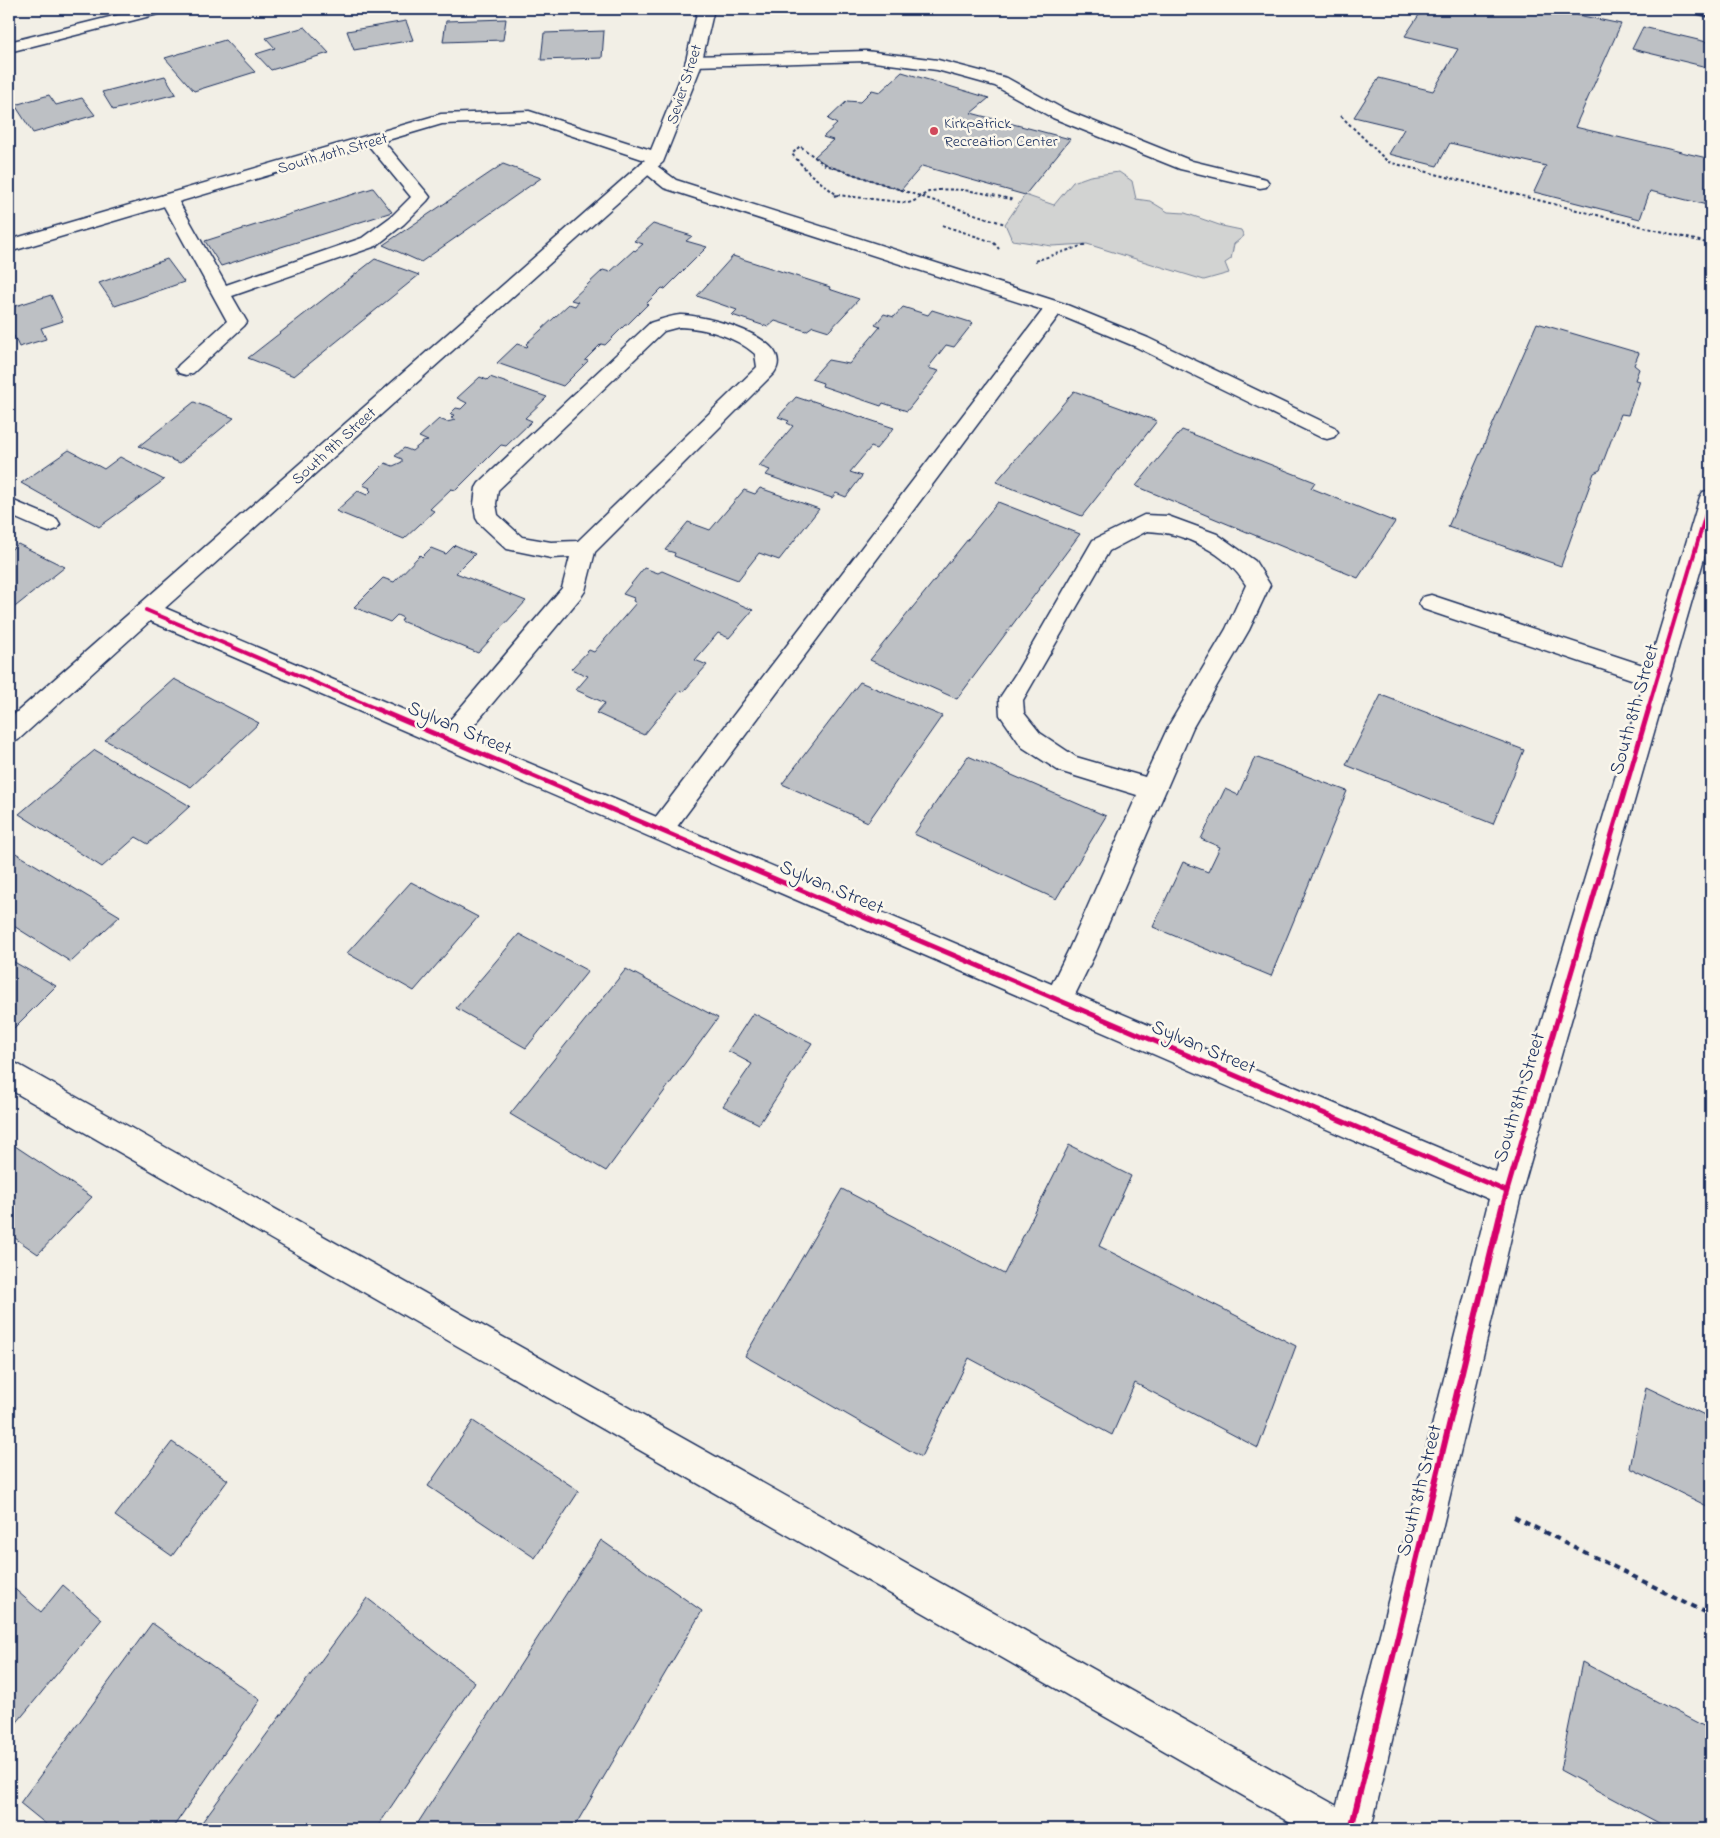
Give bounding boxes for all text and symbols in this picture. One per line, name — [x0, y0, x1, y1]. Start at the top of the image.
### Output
street label: Sevier Street — [661, 41, 709, 128]
place label: Kirkpatrick Recreation Center — [944, 112, 1058, 154]
marker: Kirkpatrick Recreation Center — [928, 125, 940, 137]
street label: South 10th Street — [274, 127, 391, 181]
street label: South 9th Street — [287, 401, 383, 491]
street label: South 8th Street — [1603, 641, 1668, 779]
street label: Sylvan Street — [402, 694, 516, 764]
street label: Sylvan Street — [774, 853, 888, 923]
street label: Sylvan Street — [1146, 1013, 1260, 1083]
street label: South 8th Street — [1487, 1029, 1554, 1167]
street label: South 8th Street — [1390, 1421, 1451, 1560]

